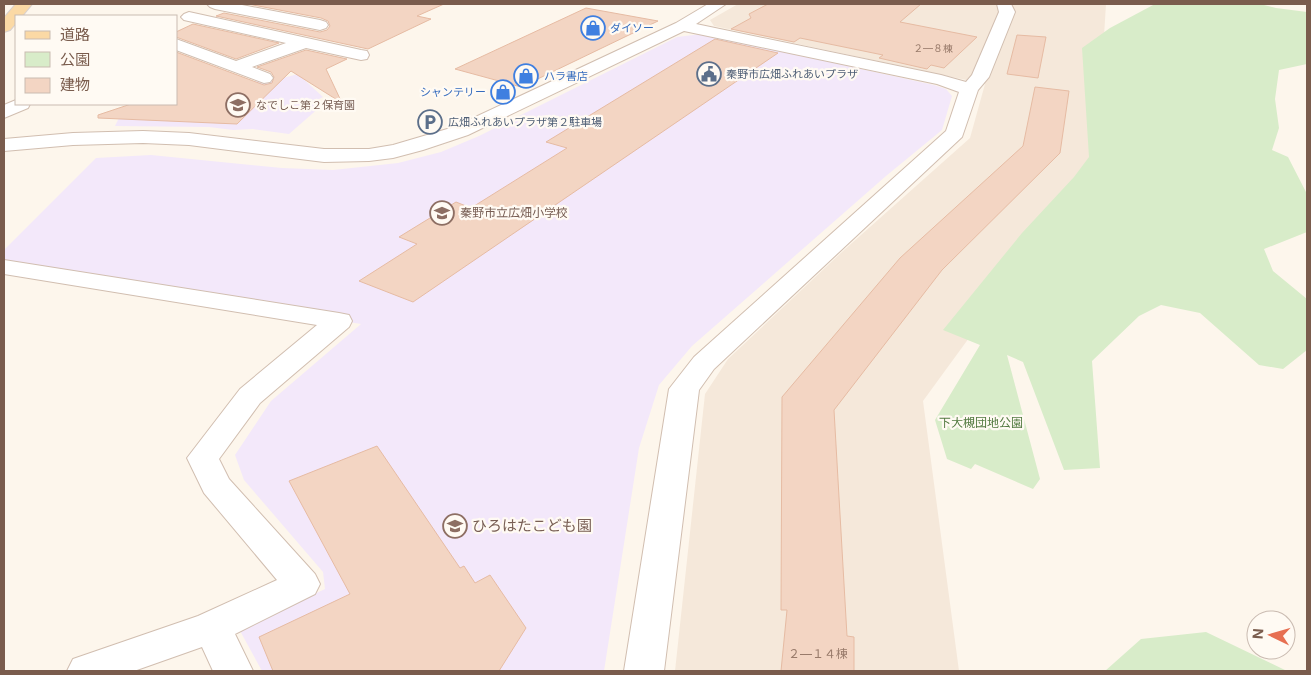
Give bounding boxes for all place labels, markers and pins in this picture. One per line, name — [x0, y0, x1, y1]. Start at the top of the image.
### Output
shop icon: ダイソー — [580, 15, 606, 41]
place label: ダイソー — [610, 21, 654, 35]
public building icon: 秦野市広畑ふれあいプラザ — [696, 61, 722, 87]
shop icon: ハラ書店 — [513, 63, 539, 89]
place label: 秦野市広畑ふれあいプラザ — [726, 67, 858, 81]
place label: ハラ書店 — [544, 69, 588, 83]
shop icon: シャンテリー — [490, 79, 516, 105]
place label: シャンテリー — [420, 85, 486, 99]
school or university icon: なでしこ第２保育園 — [225, 92, 251, 118]
place label: なでしこ第２保育園 — [256, 98, 355, 112]
parking icon: 広畑ふれあいプラザ第２駐車場 — [417, 109, 443, 135]
place label: 広畑ふれあいプラザ第２駐車場 — [448, 115, 602, 129]
school or university icon: 秦野市立広畑小学校 — [429, 200, 455, 226]
place label: 秦野市立広畑小学校 — [460, 205, 568, 220]
school or university icon: ひろはたこども園 — [442, 513, 468, 539]
place label: ひろはたこども園 — [472, 516, 592, 535]

